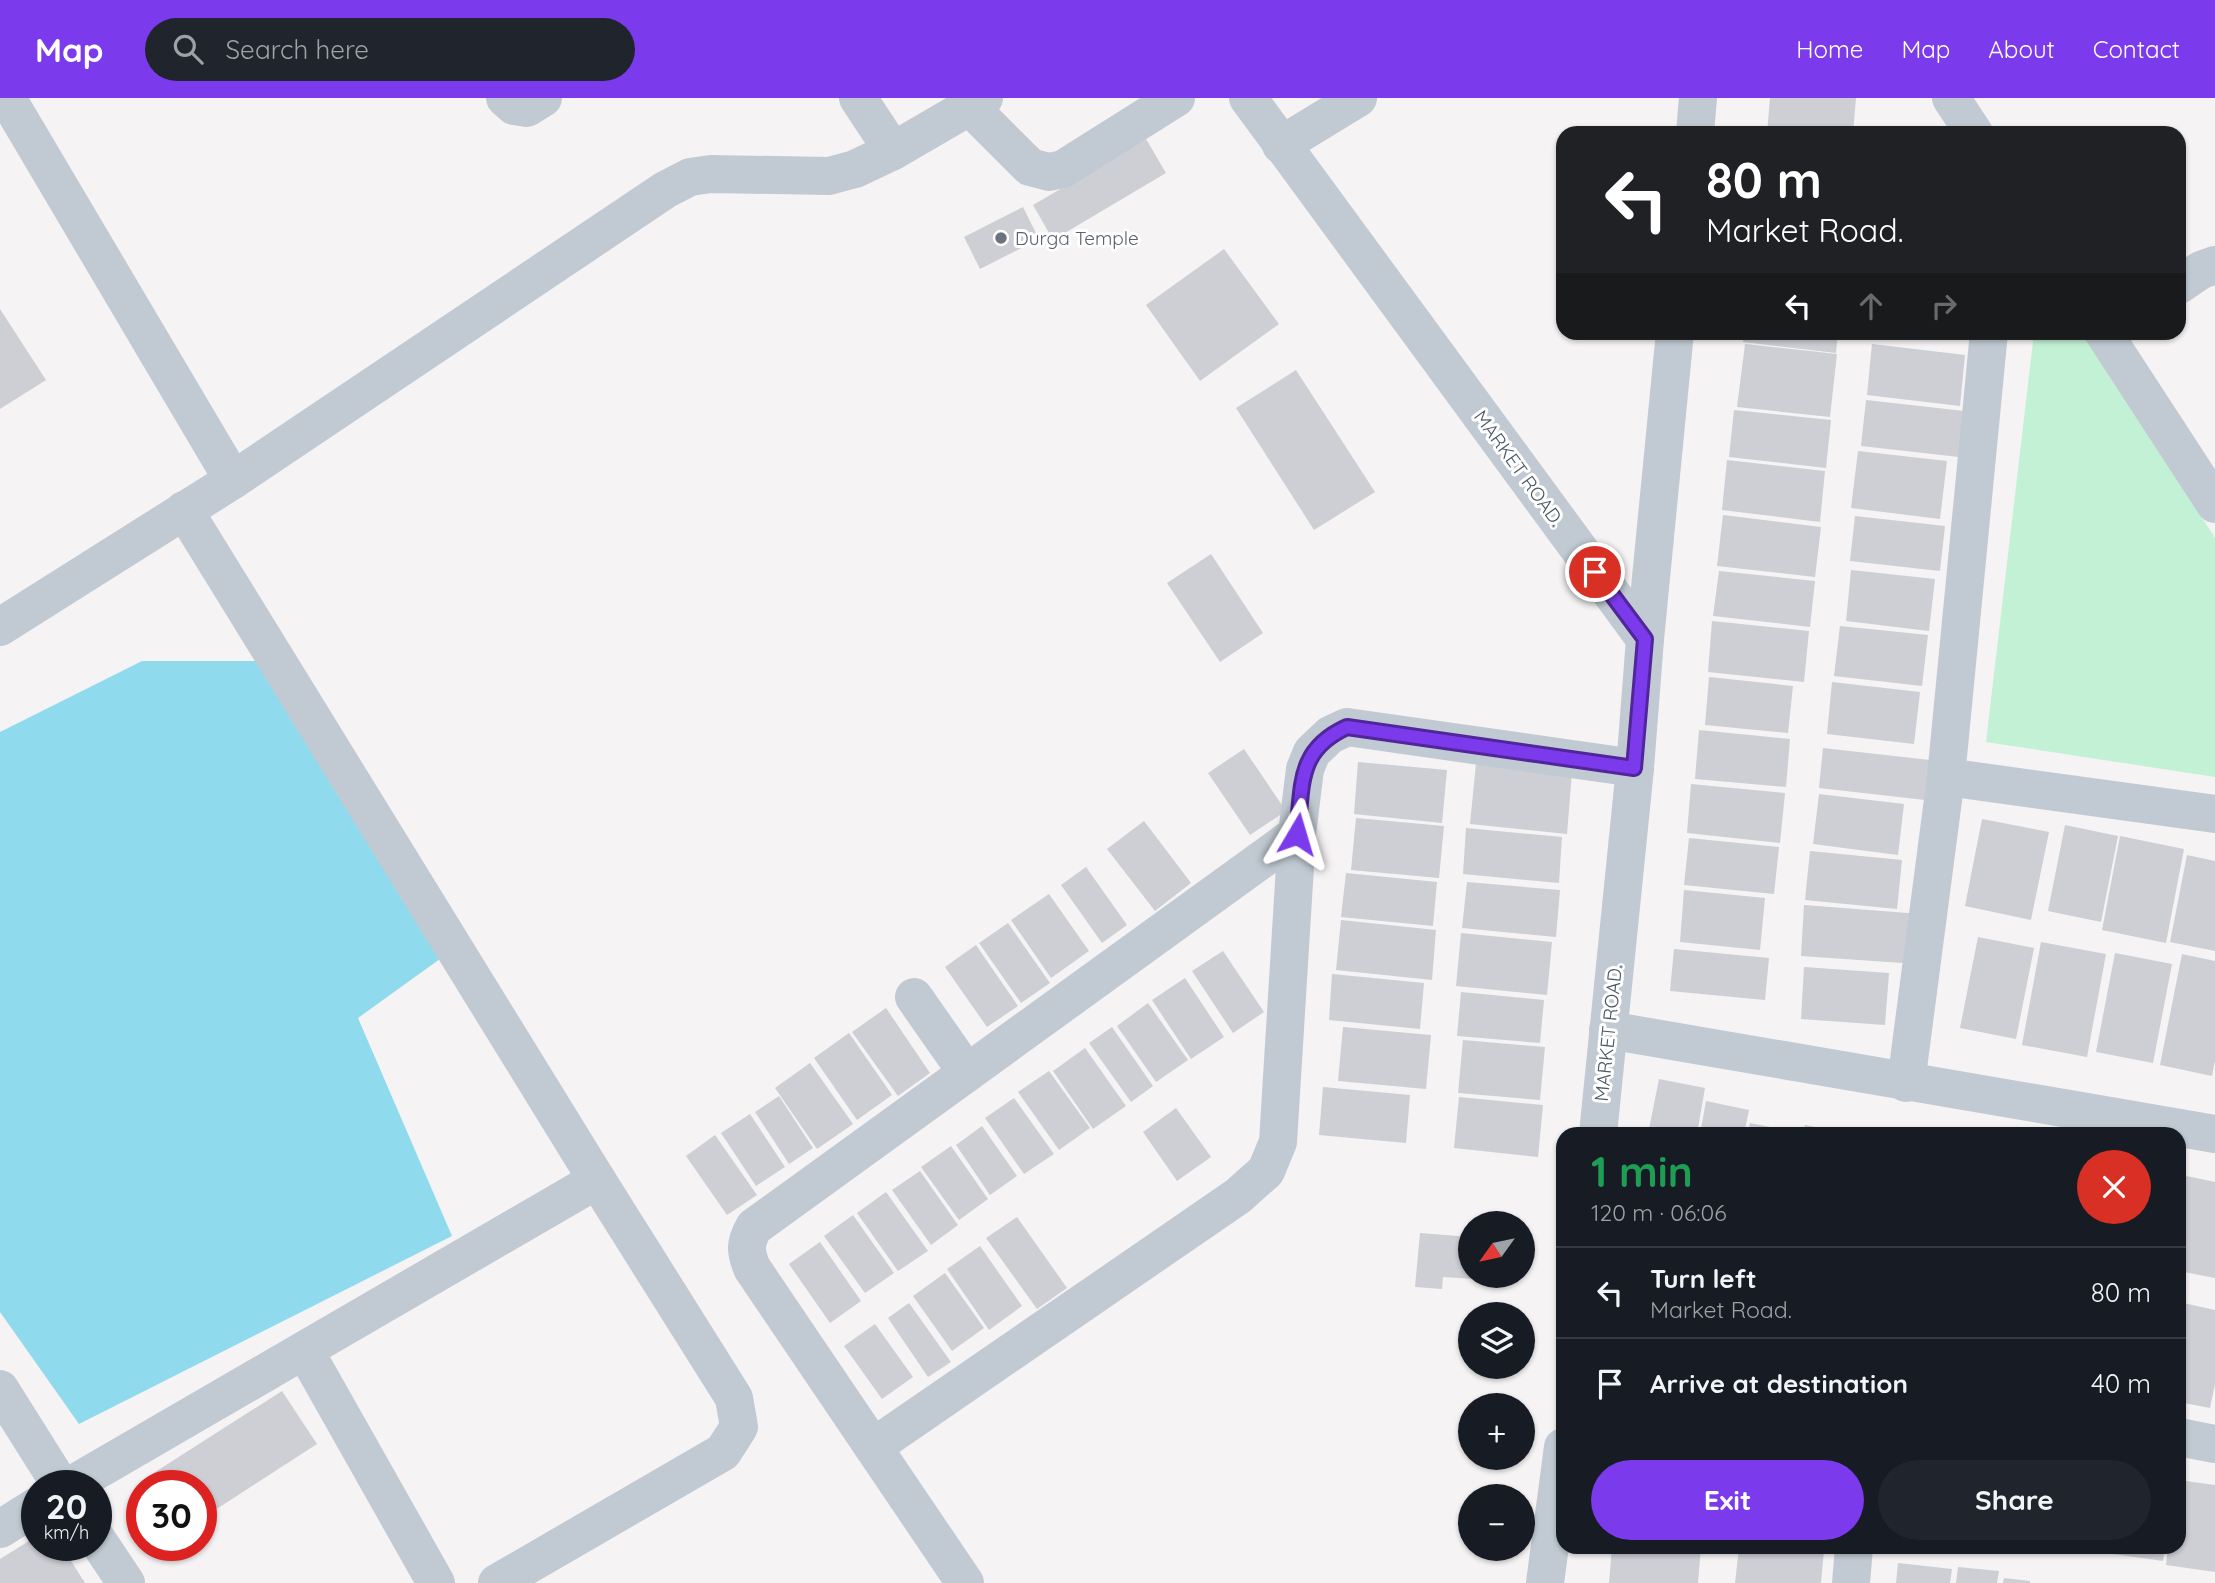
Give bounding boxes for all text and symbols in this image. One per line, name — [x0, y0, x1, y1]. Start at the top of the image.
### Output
search box — [145, 18, 635, 81]
text: Map — [35, 29, 103, 70]
icon: search — [169, 30, 207, 68]
text: Search here — [225, 33, 369, 66]
text: Home — [1796, 34, 1863, 64]
text: Map — [1901, 34, 1950, 64]
text: About — [1988, 34, 2055, 64]
text: Contact — [2093, 34, 2180, 64]
text: 80 m — [1706, 149, 1822, 210]
icon: left — [1591, 154, 1682, 245]
text: Market Road. — [1706, 210, 1903, 250]
place label: Durga Temple — [1015, 226, 1139, 250]
marker: Durga Temple — [993, 230, 1009, 246]
icon: left — [1779, 287, 1817, 325]
icon: ahead — [1852, 287, 1890, 325]
icon: right — [1925, 287, 1963, 325]
street label: MARKET ROAD. — [1469, 405, 1569, 531]
pin — [1565, 542, 1625, 602]
icon: arrive — [1576, 553, 1614, 591]
position arrow — [1260, 797, 1334, 871]
street label: MARKET ROAD. — [1589, 963, 1627, 1103]
text: 1 min — [1591, 1145, 1693, 1198]
button: close — [2077, 1150, 2151, 1224]
text: 120 m · 06:06 — [1591, 1198, 1727, 1227]
north arrow — [1458, 1211, 1535, 1288]
map controls — [1458, 1211, 1535, 1561]
text: Turn left — [1650, 1262, 1757, 1295]
icon: left — [1591, 1274, 1629, 1312]
text: 80 m — [2091, 1276, 2151, 1309]
text: Market Road. — [1650, 1295, 1792, 1324]
button: layers — [1458, 1302, 1535, 1379]
icon: arrive — [1591, 1365, 1629, 1403]
text: Arrive at destination — [1650, 1367, 1908, 1400]
text: 40 m — [2091, 1367, 2151, 1400]
button: + — [1458, 1393, 1535, 1470]
button: Exit — [1591, 1460, 1864, 1540]
button: Share — [1878, 1460, 2151, 1540]
speed limit sign: 30 — [126, 1470, 217, 1561]
text: 20 — [46, 1484, 87, 1528]
button: − — [1458, 1484, 1535, 1561]
text: km/h — [44, 1521, 89, 1544]

